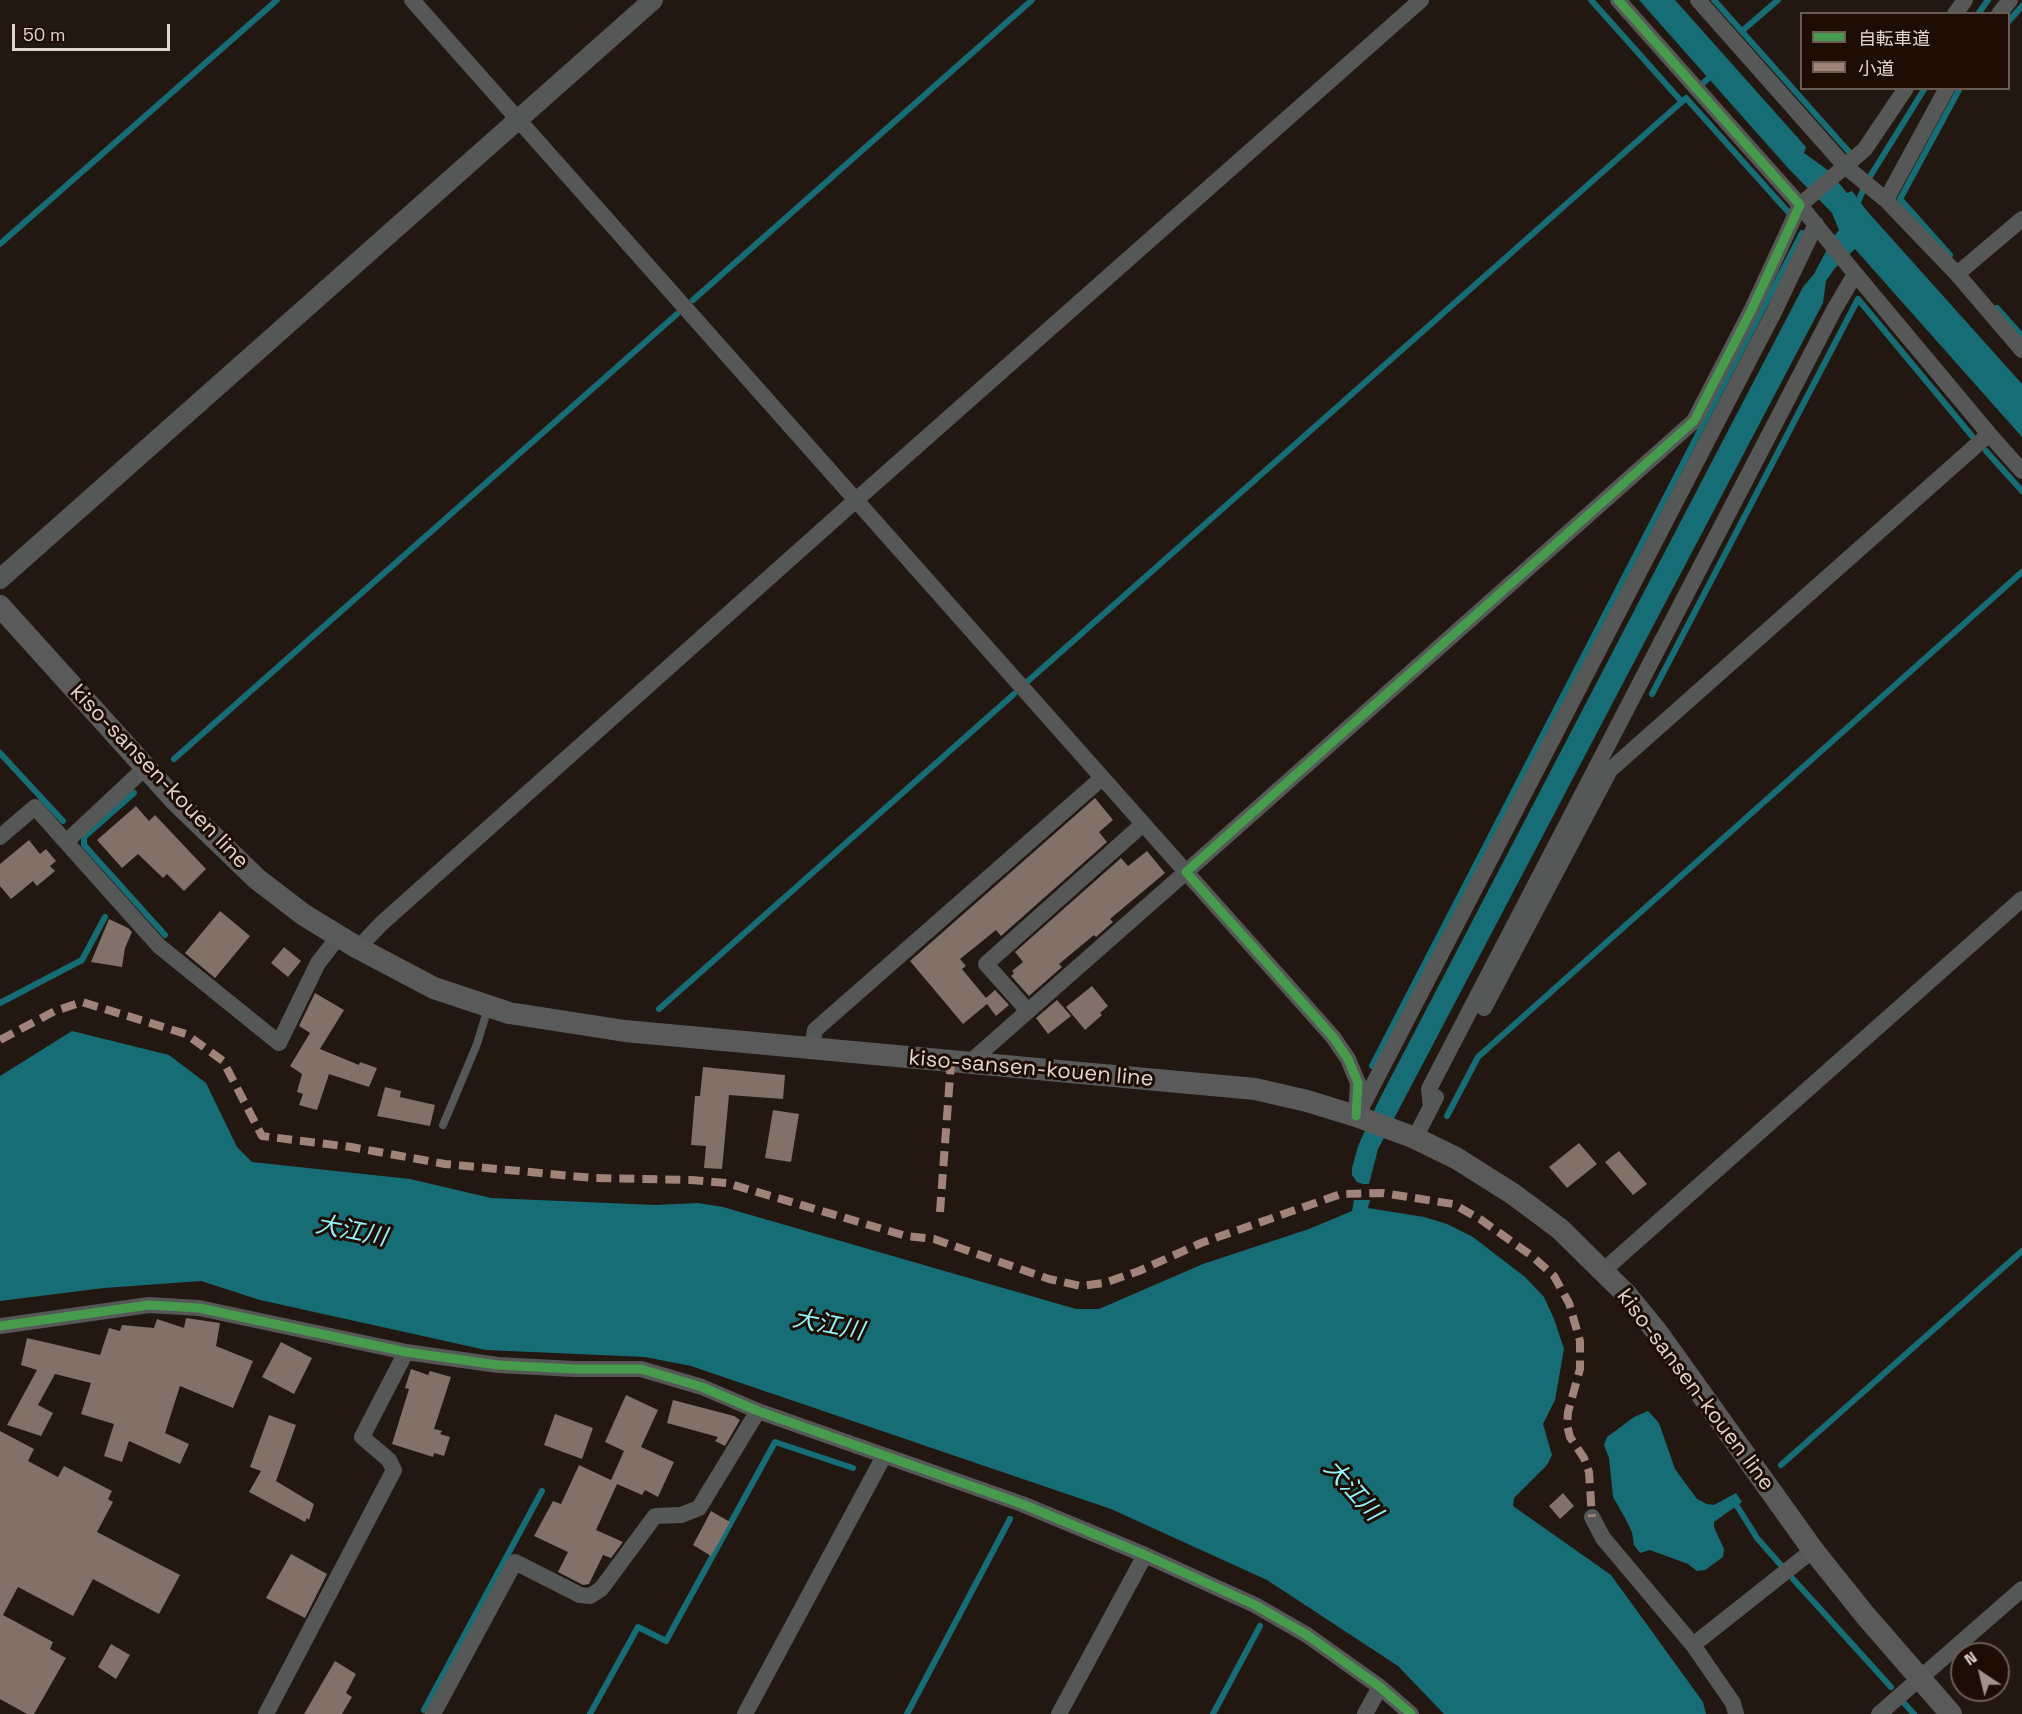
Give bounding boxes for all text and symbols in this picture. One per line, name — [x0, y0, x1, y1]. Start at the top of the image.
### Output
scale bar — [15, 12, 172, 50]
legend — [1800, 12, 2010, 90]
text: 50 m — [23, 23, 65, 46]
text: 自転車道 — [1858, 27, 1930, 50]
text: 小道 — [1858, 57, 1894, 80]
street label: kiso-sansen-kouen line — [64, 679, 254, 875]
street label: kiso-sansen-kouen line — [907, 1045, 1155, 1093]
water label: 大江川 — [313, 1211, 389, 1253]
street label: kiso-sansen-kouen line — [1610, 1284, 1780, 1496]
water label: 大江川 — [790, 1305, 866, 1347]
water label: 大江川 — [1317, 1455, 1387, 1527]
north arrow — [1950, 1642, 2010, 1702]
text: N — [1960, 1647, 1981, 1670]

